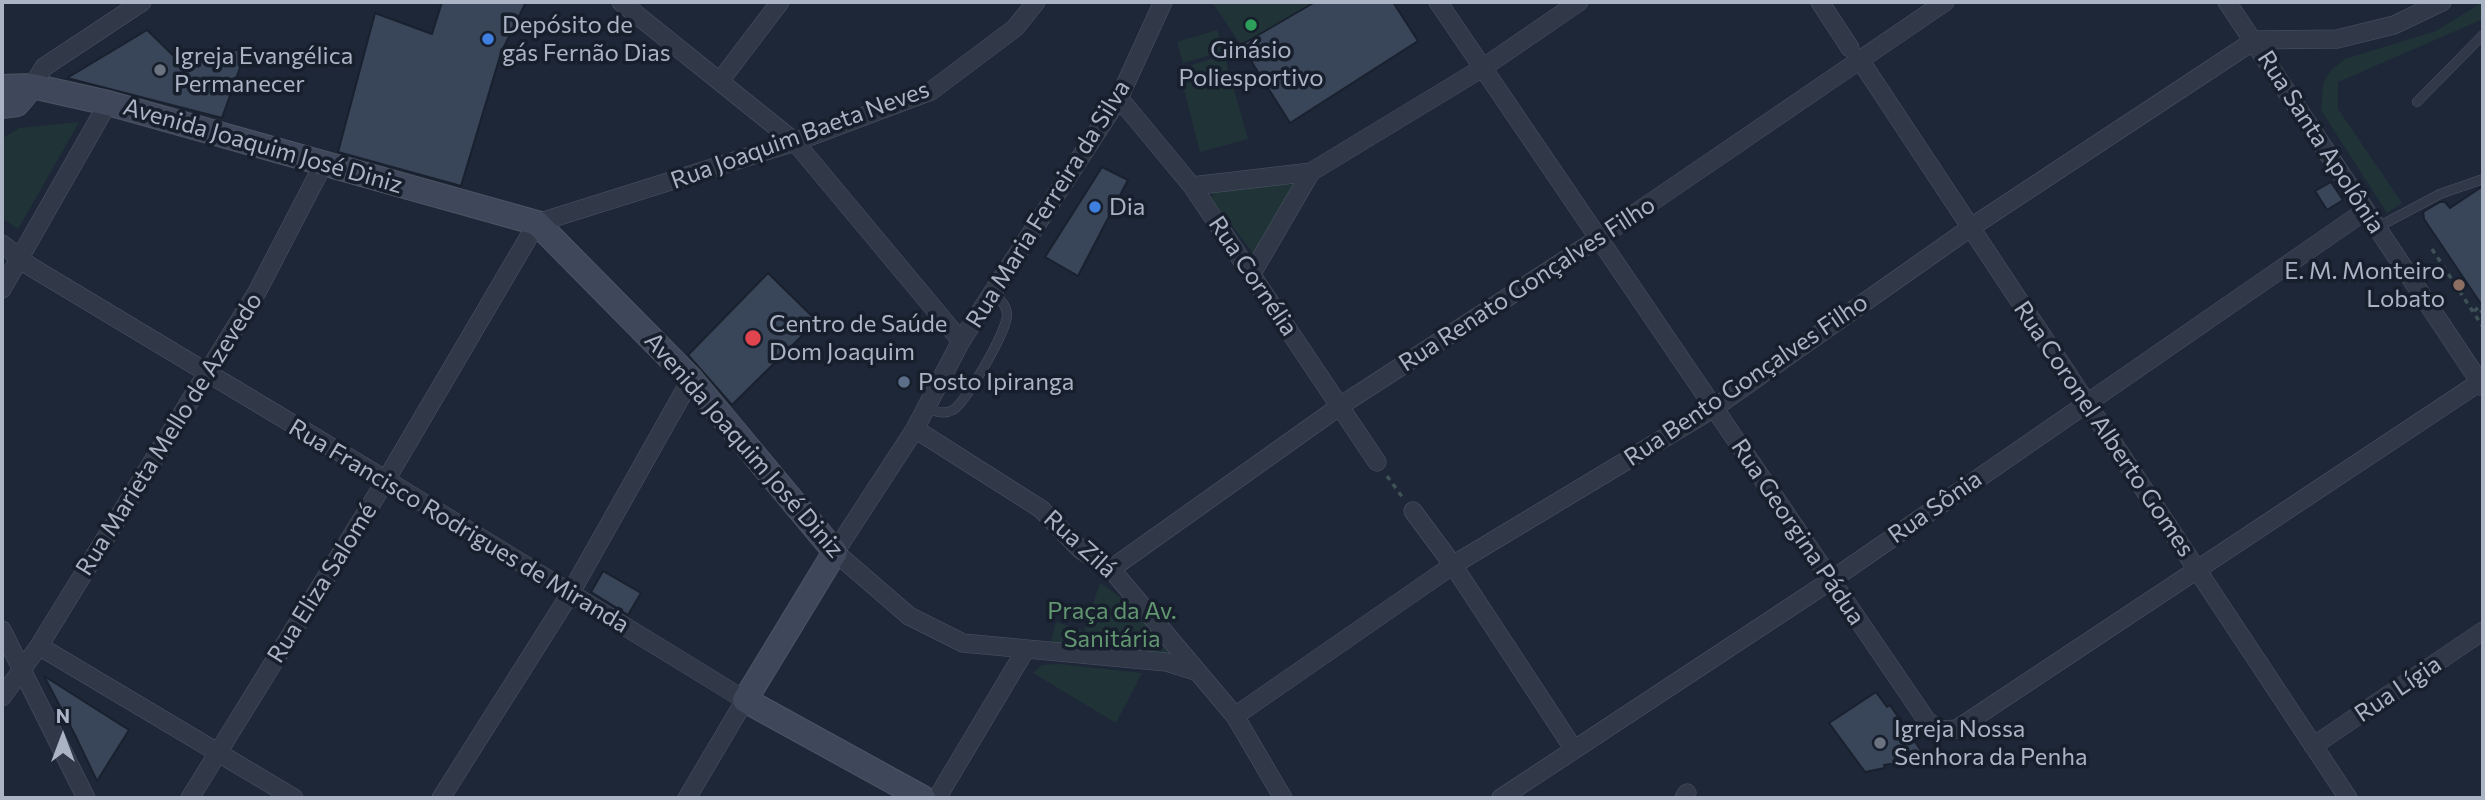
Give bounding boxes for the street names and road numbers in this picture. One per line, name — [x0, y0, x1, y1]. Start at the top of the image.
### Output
street label: Rua Santa Apolônia — [2251, 45, 2391, 239]
street label: Rua Joaquim Baeta Neves — [667, 75, 933, 195]
street label: Rua Maria Ferreira da Silva — [960, 75, 1136, 333]
street label: Avenida Joaquim José Diniz — [120, 92, 406, 200]
street label: Rua Renato Gonçalves Filho — [1393, 190, 1661, 378]
street label: Rua Cornélia — [1202, 211, 1304, 341]
street label: Rua Marieta Mello de Azevedo — [70, 287, 268, 581]
street label: Rua Bento Gonçalves Filho — [1619, 288, 1873, 472]
street label: Rua Coronel Alberto Gomes — [2008, 296, 2200, 562]
street label: Avenida Joaquim José Diniz — [638, 326, 850, 564]
street label: Rua Francisco Rodrigues de Miranda — [284, 413, 634, 639]
street label: Rua Georgina Pádua — [1725, 434, 1871, 630]
street label: Rua Sônia — [1883, 464, 1987, 550]
street label: Rua Eliza Salomé — [261, 498, 383, 668]
street label: Rua Zilá — [1038, 504, 1122, 584]
street label: Rua Lígia — [2349, 650, 2447, 728]

